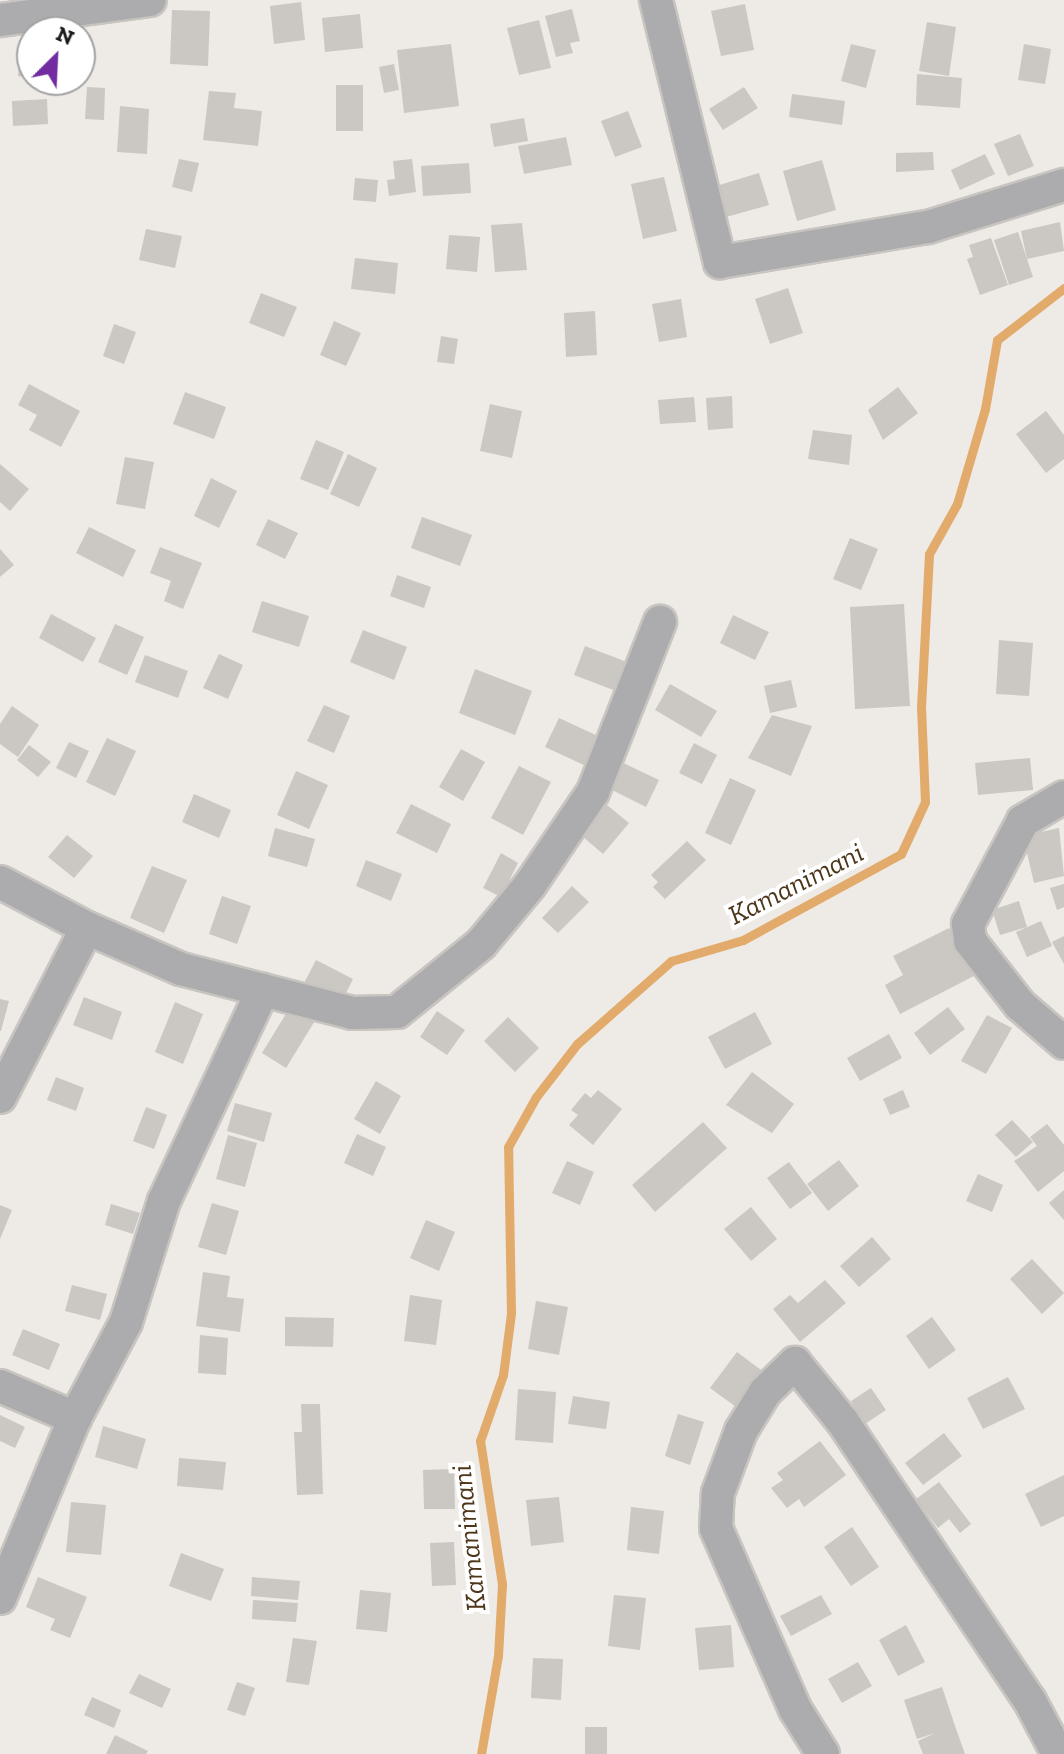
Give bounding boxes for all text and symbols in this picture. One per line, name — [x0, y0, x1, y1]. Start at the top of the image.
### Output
north arrow — [16, 16, 96, 96]
text: N — [52, 20, 78, 51]
water label: Kamanimani — [723, 836, 869, 932]
water label: Kamanimani — [445, 1463, 493, 1613]

